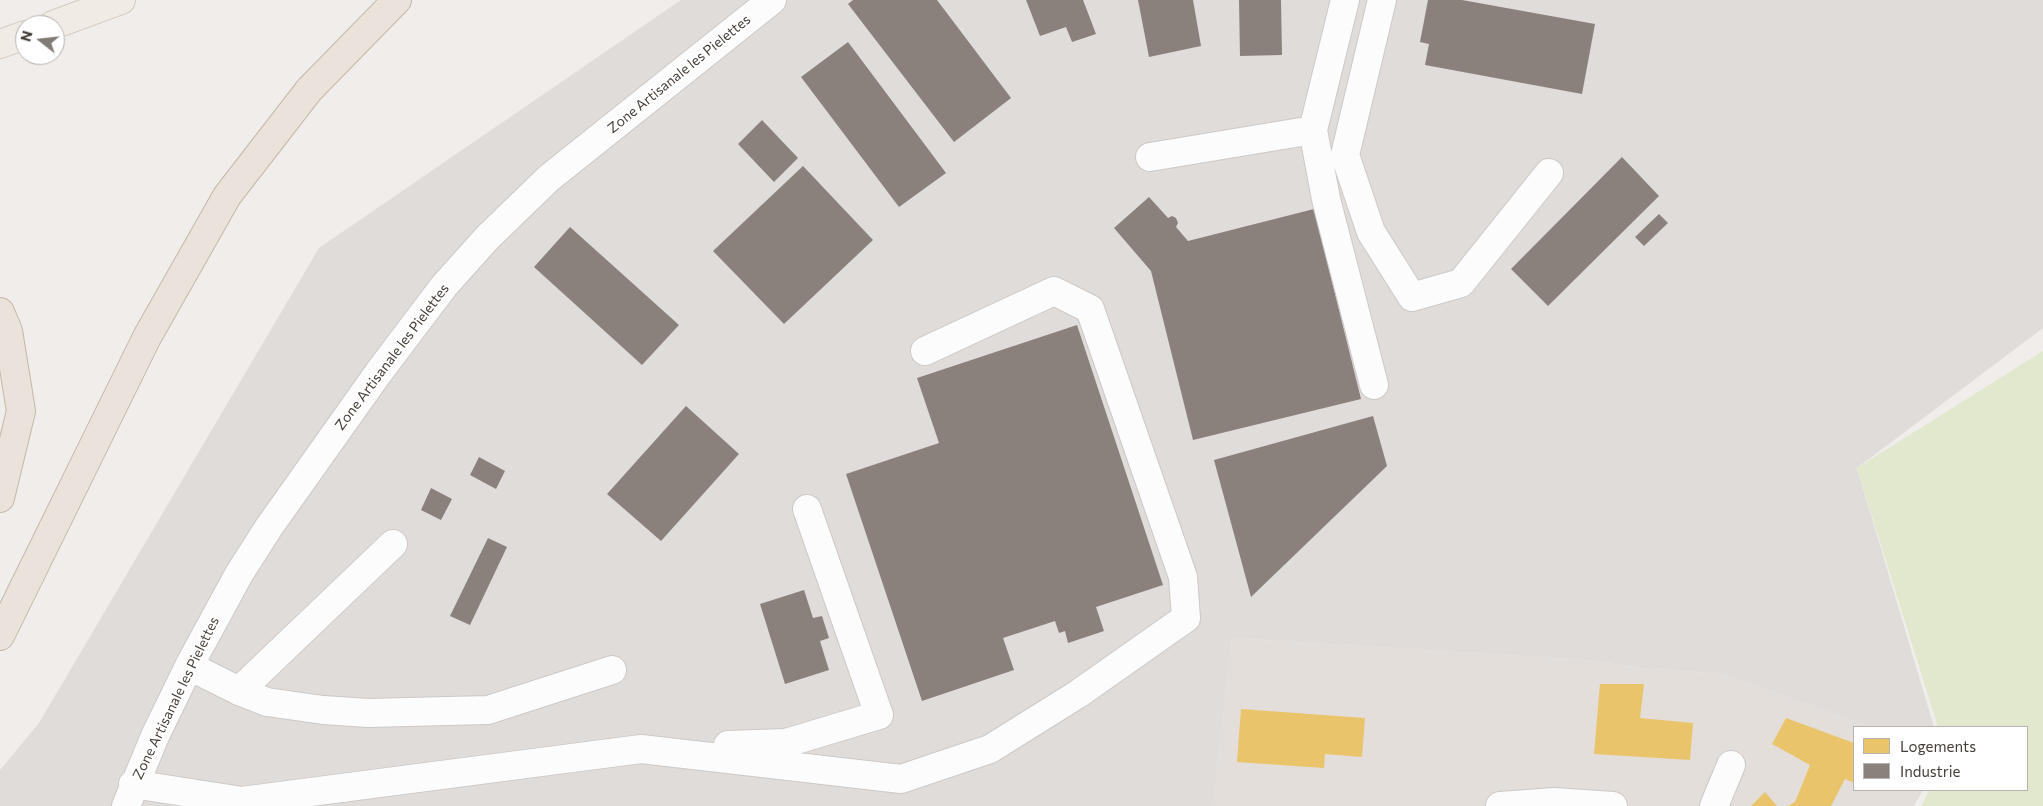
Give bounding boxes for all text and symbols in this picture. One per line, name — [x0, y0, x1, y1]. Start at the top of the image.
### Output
street label: Zone Artisanale les Pielettes — [604, 11, 754, 137]
north arrow — [15, 15, 65, 65]
text: N — [16, 29, 36, 43]
street label: Zone Artisanale les Pielettes — [331, 281, 453, 433]
street label: Zone Artisanale les Pielettes — [129, 614, 223, 782]
legend — [1853, 726, 2028, 791]
text: Logements — [1900, 737, 1976, 755]
text: Industrie — [1900, 762, 1961, 780]

